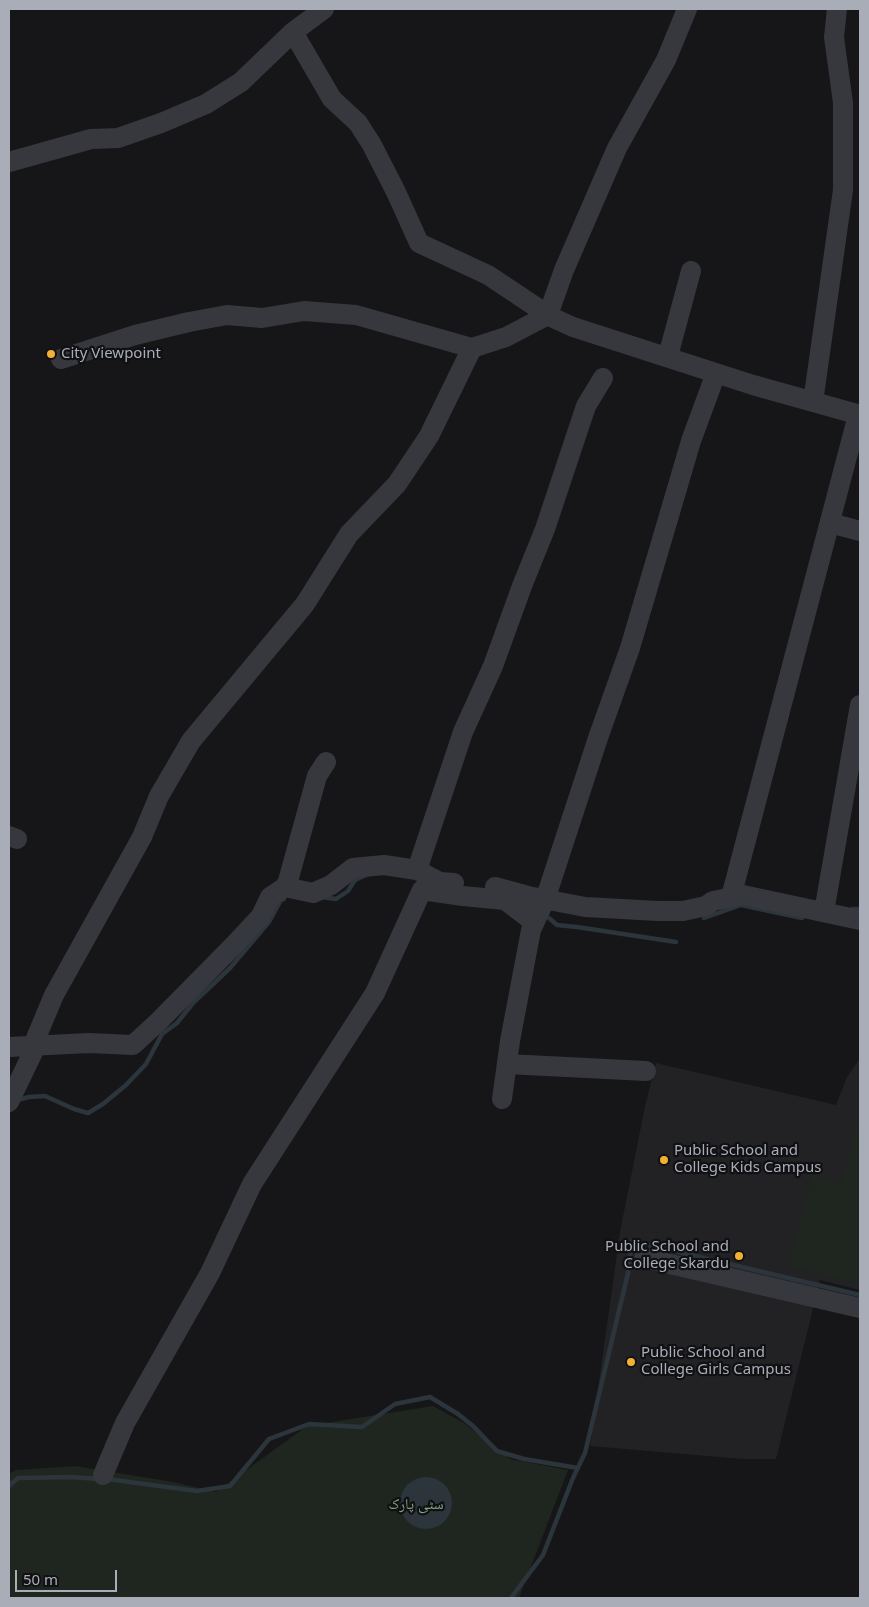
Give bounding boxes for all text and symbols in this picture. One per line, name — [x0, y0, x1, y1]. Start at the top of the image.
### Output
place label: City Viewpoint — [61, 345, 161, 363]
marker: City Viewpoint — [45, 348, 57, 360]
place label: Public School and College Kids Campus — [674, 1142, 821, 1177]
marker: Public School and College Kids Campus — [658, 1154, 670, 1166]
place label: Public School and College Skardu — [605, 1238, 729, 1273]
marker: Public School and College Skardu — [733, 1250, 745, 1262]
place label: Public School and College Girls Campus — [641, 1344, 791, 1379]
marker: Public School and College Girls Campus — [625, 1356, 637, 1368]
park label: سٹی پارک — [388, 1496, 444, 1514]
scale bar — [18, 1560, 120, 1592]
text: 50 m — [23, 1569, 58, 1589]

